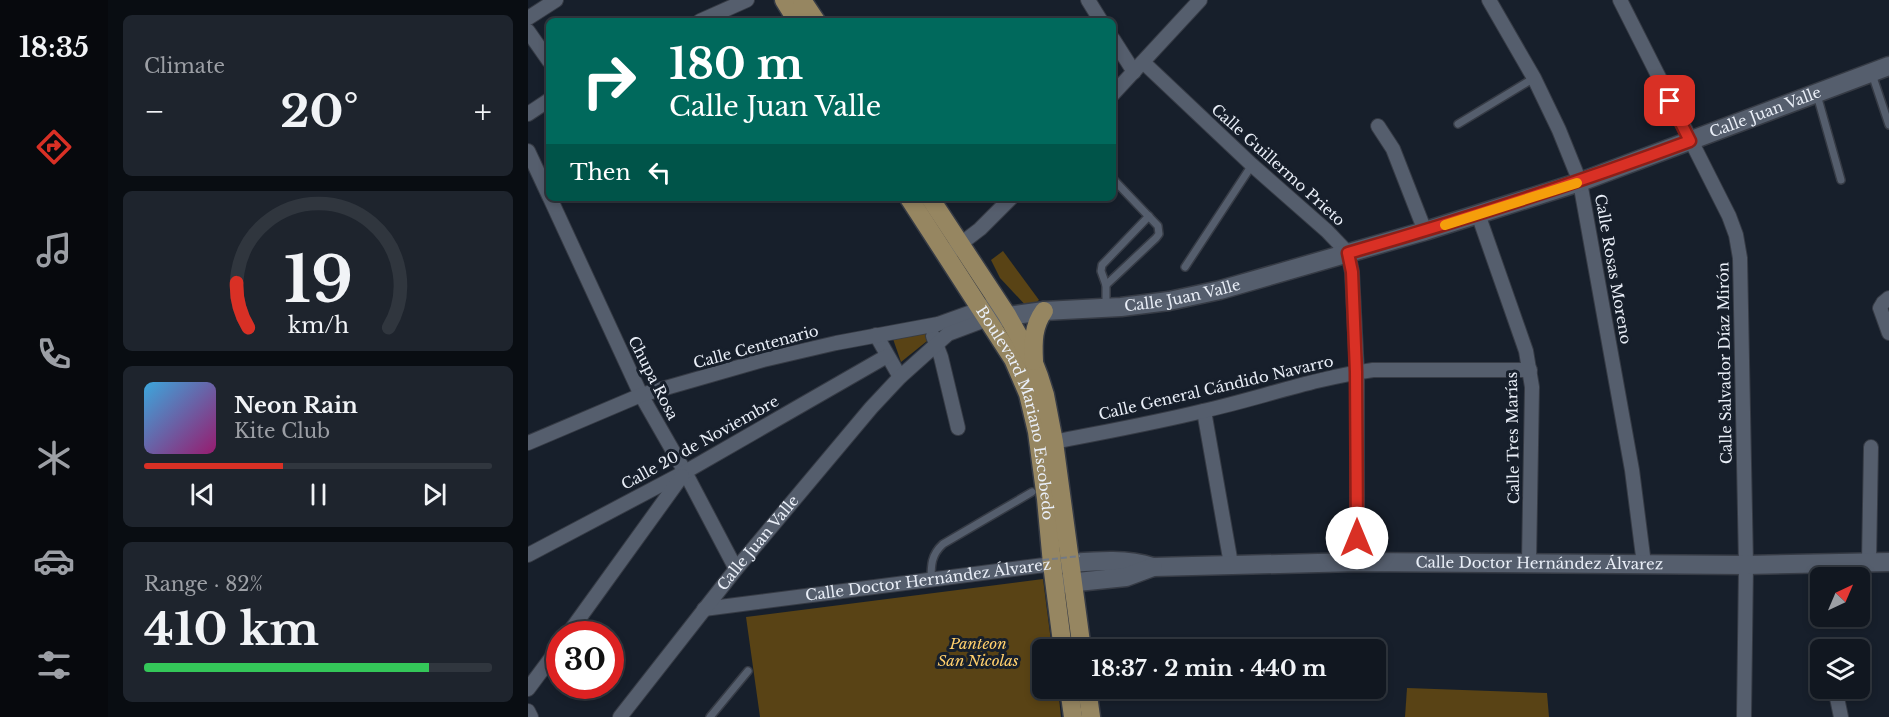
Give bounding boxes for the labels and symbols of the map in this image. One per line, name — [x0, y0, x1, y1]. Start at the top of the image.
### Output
pin — [1644, 75, 1695, 126]
street label: Calle Juan Valle — [1707, 82, 1824, 142]
street label: Calle Guillermo Prieto — [1207, 99, 1349, 230]
street label: Calle Rosas Moreno — [1591, 192, 1636, 346]
street label: Calle Salvador Díaz Mirón — [1713, 262, 1736, 464]
street label: Calle Juan Valle — [1123, 275, 1243, 316]
street label: Boulevard Mariano Escobedo — [972, 302, 1058, 521]
street label: Calle Centenario — [691, 321, 821, 372]
street label: Chupa Rosa — [624, 333, 683, 424]
street label: Calle General Cándido Navarro — [1097, 351, 1335, 424]
street label: Calle Tres Marías — [1502, 372, 1523, 504]
street label: Calle 20 de Noviembre — [618, 391, 782, 494]
street label: Calle Juan Valle — [713, 491, 803, 594]
position arrow — [1325, 506, 1389, 570]
street label: Calle Doctor Hernández Álvarez — [1415, 552, 1663, 573]
street label: Calle Doctor Hernández Álvarez — [804, 554, 1052, 605]
north arrow — [1810, 567, 1870, 627]
speed limit sign: 30 — [546, 621, 624, 699]
park label: Panteon San Nicolas — [937, 634, 1019, 670]

